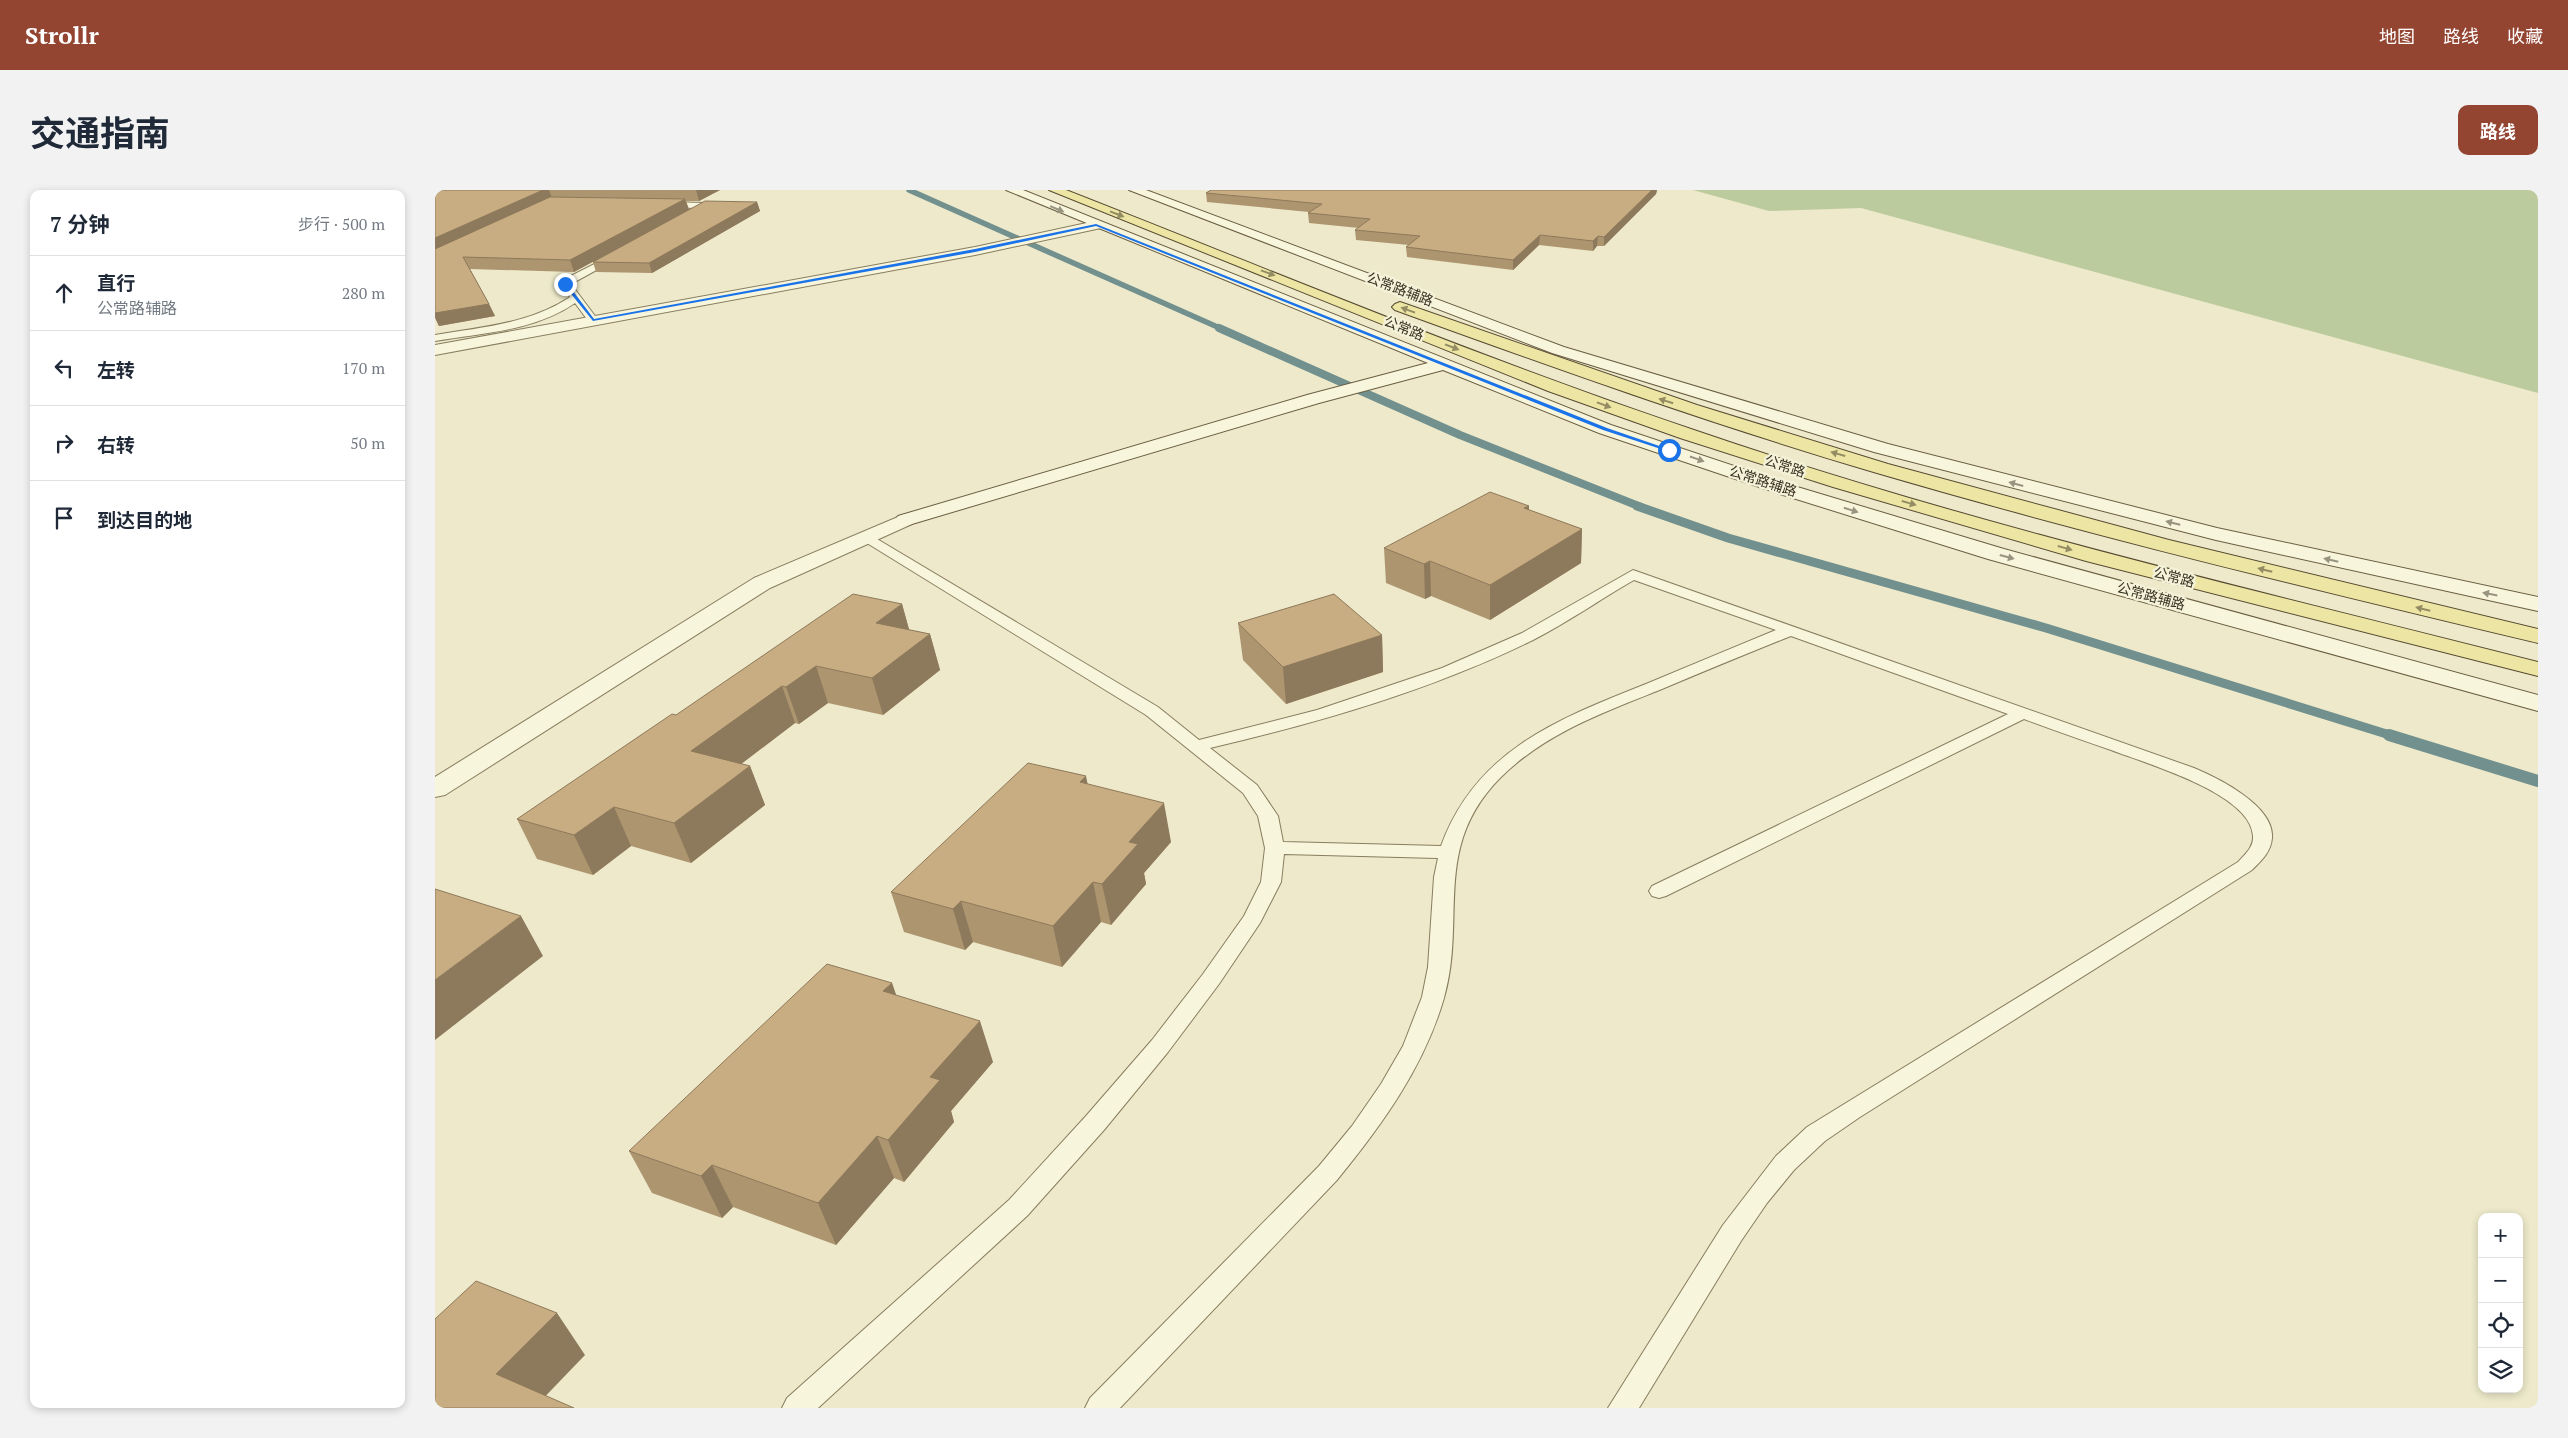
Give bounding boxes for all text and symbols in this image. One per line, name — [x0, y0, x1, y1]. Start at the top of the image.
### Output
text: Strollr — [25, 19, 99, 51]
text: 地图 — [2379, 24, 2415, 48]
text: 路线 — [2443, 24, 2479, 48]
text: 收藏 — [2507, 24, 2543, 48]
button: 路线 — [2458, 105, 2538, 155]
text: 交通指南 — [30, 110, 170, 156]
one-way arrow — [1050, 205, 1064, 213]
text: 7 分钟 — [50, 210, 110, 238]
one-way arrow — [1110, 210, 1125, 218]
text: 步行 · 500 m — [298, 213, 385, 235]
street label: 公常路辅路 — [1364, 267, 1436, 310]
text: 直行 — [97, 270, 135, 295]
one-way arrow — [1261, 270, 1275, 278]
route end — [554, 273, 577, 296]
icon: ahead — [50, 279, 78, 307]
text: 280 m — [342, 282, 385, 304]
text: 公常路辅路 — [97, 297, 177, 319]
one-way arrow — [1400, 306, 1415, 314]
street label: 公常路 — [1381, 311, 1427, 344]
one-way arrow — [1445, 344, 1460, 351]
icon: left — [50, 354, 78, 382]
text: 左转 — [97, 357, 135, 382]
text: 170 m — [342, 357, 385, 379]
one-way arrow — [1658, 396, 1673, 404]
one-way arrow — [1597, 402, 1612, 409]
icon: right — [50, 429, 78, 457]
text: 右转 — [97, 432, 135, 457]
text: 50 m — [350, 432, 385, 454]
route start — [1658, 439, 1681, 462]
street label: 公常路 — [1762, 450, 1808, 481]
one-way arrow — [1830, 450, 1845, 458]
one-way arrow — [1689, 456, 1704, 464]
street label: 公常路辅路 — [1727, 461, 1799, 500]
one-way arrow — [2008, 479, 2023, 487]
one-way arrow — [1901, 499, 1916, 507]
icon: arrive — [50, 504, 78, 532]
one-way arrow — [1844, 506, 1859, 514]
text: 到达目的地 — [97, 507, 192, 532]
one-way arrow — [2166, 519, 2181, 527]
one-way arrow — [2058, 544, 2073, 552]
one-way arrow — [1999, 553, 2014, 561]
one-way arrow — [2324, 556, 2339, 564]
street label: 公常路 — [2151, 562, 2197, 591]
one-way arrow — [2257, 566, 2272, 574]
street label: 公常路辅路 — [2115, 577, 2187, 614]
one-way arrow — [2482, 590, 2498, 598]
one-way arrow — [2415, 605, 2430, 613]
map controls — [2478, 1213, 2523, 1393]
button: + — [2478, 1213, 2523, 1258]
button: − — [2478, 1258, 2523, 1303]
button: locate — [2478, 1303, 2523, 1348]
button: layers — [2478, 1348, 2523, 1393]

